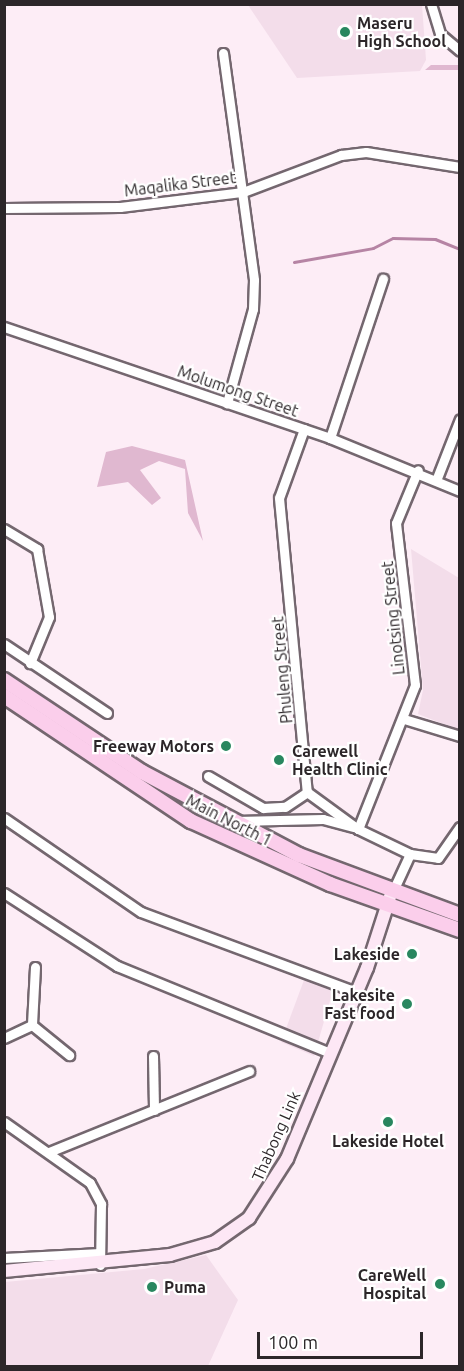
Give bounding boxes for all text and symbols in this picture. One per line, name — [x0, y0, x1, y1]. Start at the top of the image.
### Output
place label: Maseru High School — [357, 13, 446, 51]
marker: Maseru High School — [338, 25, 352, 39]
street label: Maqalika Street — [123, 168, 237, 200]
street label: Molumong Street — [175, 361, 301, 421]
street label: Linotsing Street — [377, 560, 409, 676]
street label: Phuleng Street — [268, 616, 296, 724]
place label: Freeway Motors — [93, 736, 214, 756]
marker: Freeway Motors — [219, 739, 233, 753]
place label: Carewell Health Clinic — [292, 741, 388, 779]
marker: Carewell Health Clinic — [270, 751, 288, 769]
street label: Main North 1 — [183, 790, 275, 850]
place label: Lakeside — [334, 944, 400, 964]
marker: Lakeside — [405, 947, 419, 961]
place label: Lakesite Fast food — [324, 985, 395, 1023]
marker: Lakesite Fast food — [400, 997, 414, 1011]
street label: Thabong Link — [248, 1088, 304, 1184]
marker: Lakeside Hotel — [381, 1115, 395, 1129]
place label: Lakeside Hotel — [332, 1131, 444, 1151]
place label: CareWell Hospital — [358, 1265, 426, 1303]
marker: CareWell Hospital — [431, 1275, 449, 1293]
place label: Puma — [164, 1277, 206, 1297]
marker: Puma — [145, 1280, 159, 1294]
scale bar — [260, 1320, 426, 1358]
text: 100 m — [268, 1332, 318, 1352]

